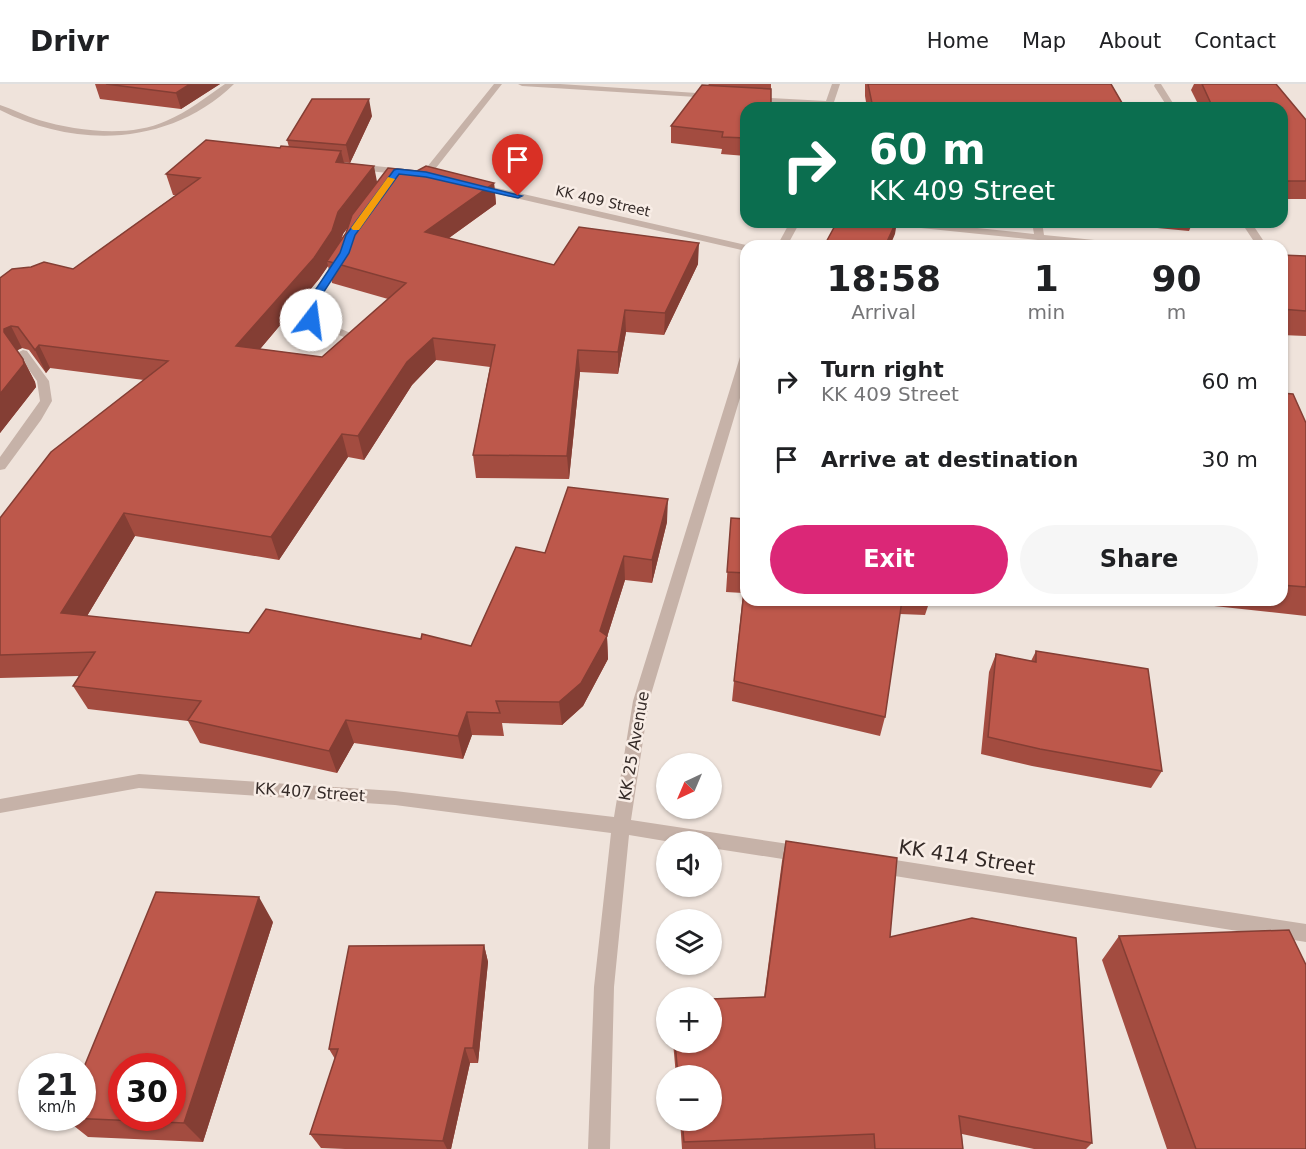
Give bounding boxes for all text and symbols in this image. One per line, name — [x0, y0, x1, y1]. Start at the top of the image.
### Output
text: Drivr — [30, 25, 109, 58]
text: Home — [927, 29, 989, 53]
text: Map — [1022, 29, 1066, 53]
text: About — [1099, 29, 1161, 53]
text: Contact — [1194, 29, 1276, 53]
text: 60 m — [869, 125, 986, 174]
icon: right — [770, 126, 848, 204]
pin — [492, 134, 543, 196]
icon: arrive — [501, 143, 534, 176]
text: KK 409 Street — [869, 175, 1055, 206]
street label: KK 409 Street — [554, 182, 652, 220]
text: 18:58 — [826, 258, 941, 299]
text: 1 — [1034, 258, 1059, 299]
text: 90 — [1151, 258, 1202, 299]
position arrow — [279, 288, 343, 352]
text: Arrival — [851, 300, 916, 324]
text: min — [1027, 300, 1065, 324]
text: m — [1167, 300, 1186, 324]
text: Turn right — [821, 357, 944, 382]
icon: right — [770, 365, 803, 398]
text: 60 m — [1202, 369, 1258, 394]
text: KK 409 Street — [821, 382, 959, 406]
icon: arrive — [770, 443, 803, 476]
text: Arrive at destination — [821, 447, 1078, 472]
text: 30 m — [1202, 447, 1258, 472]
button: Exit — [770, 525, 1008, 594]
button: Share — [1020, 525, 1258, 594]
street label: KK 25 Avenue — [615, 690, 653, 802]
north arrow — [656, 753, 722, 819]
map controls — [656, 753, 722, 1131]
street label: KK 407 Street — [254, 779, 366, 805]
button: sound — [656, 831, 722, 897]
street label: KK 414 Street — [897, 834, 1037, 880]
button: layers — [656, 909, 722, 975]
button: + — [656, 987, 722, 1053]
speed limit sign: 30 — [108, 1053, 186, 1131]
button: − — [656, 1065, 722, 1131]
text: 21 — [36, 1067, 78, 1102]
text: km/h — [38, 1098, 76, 1116]

